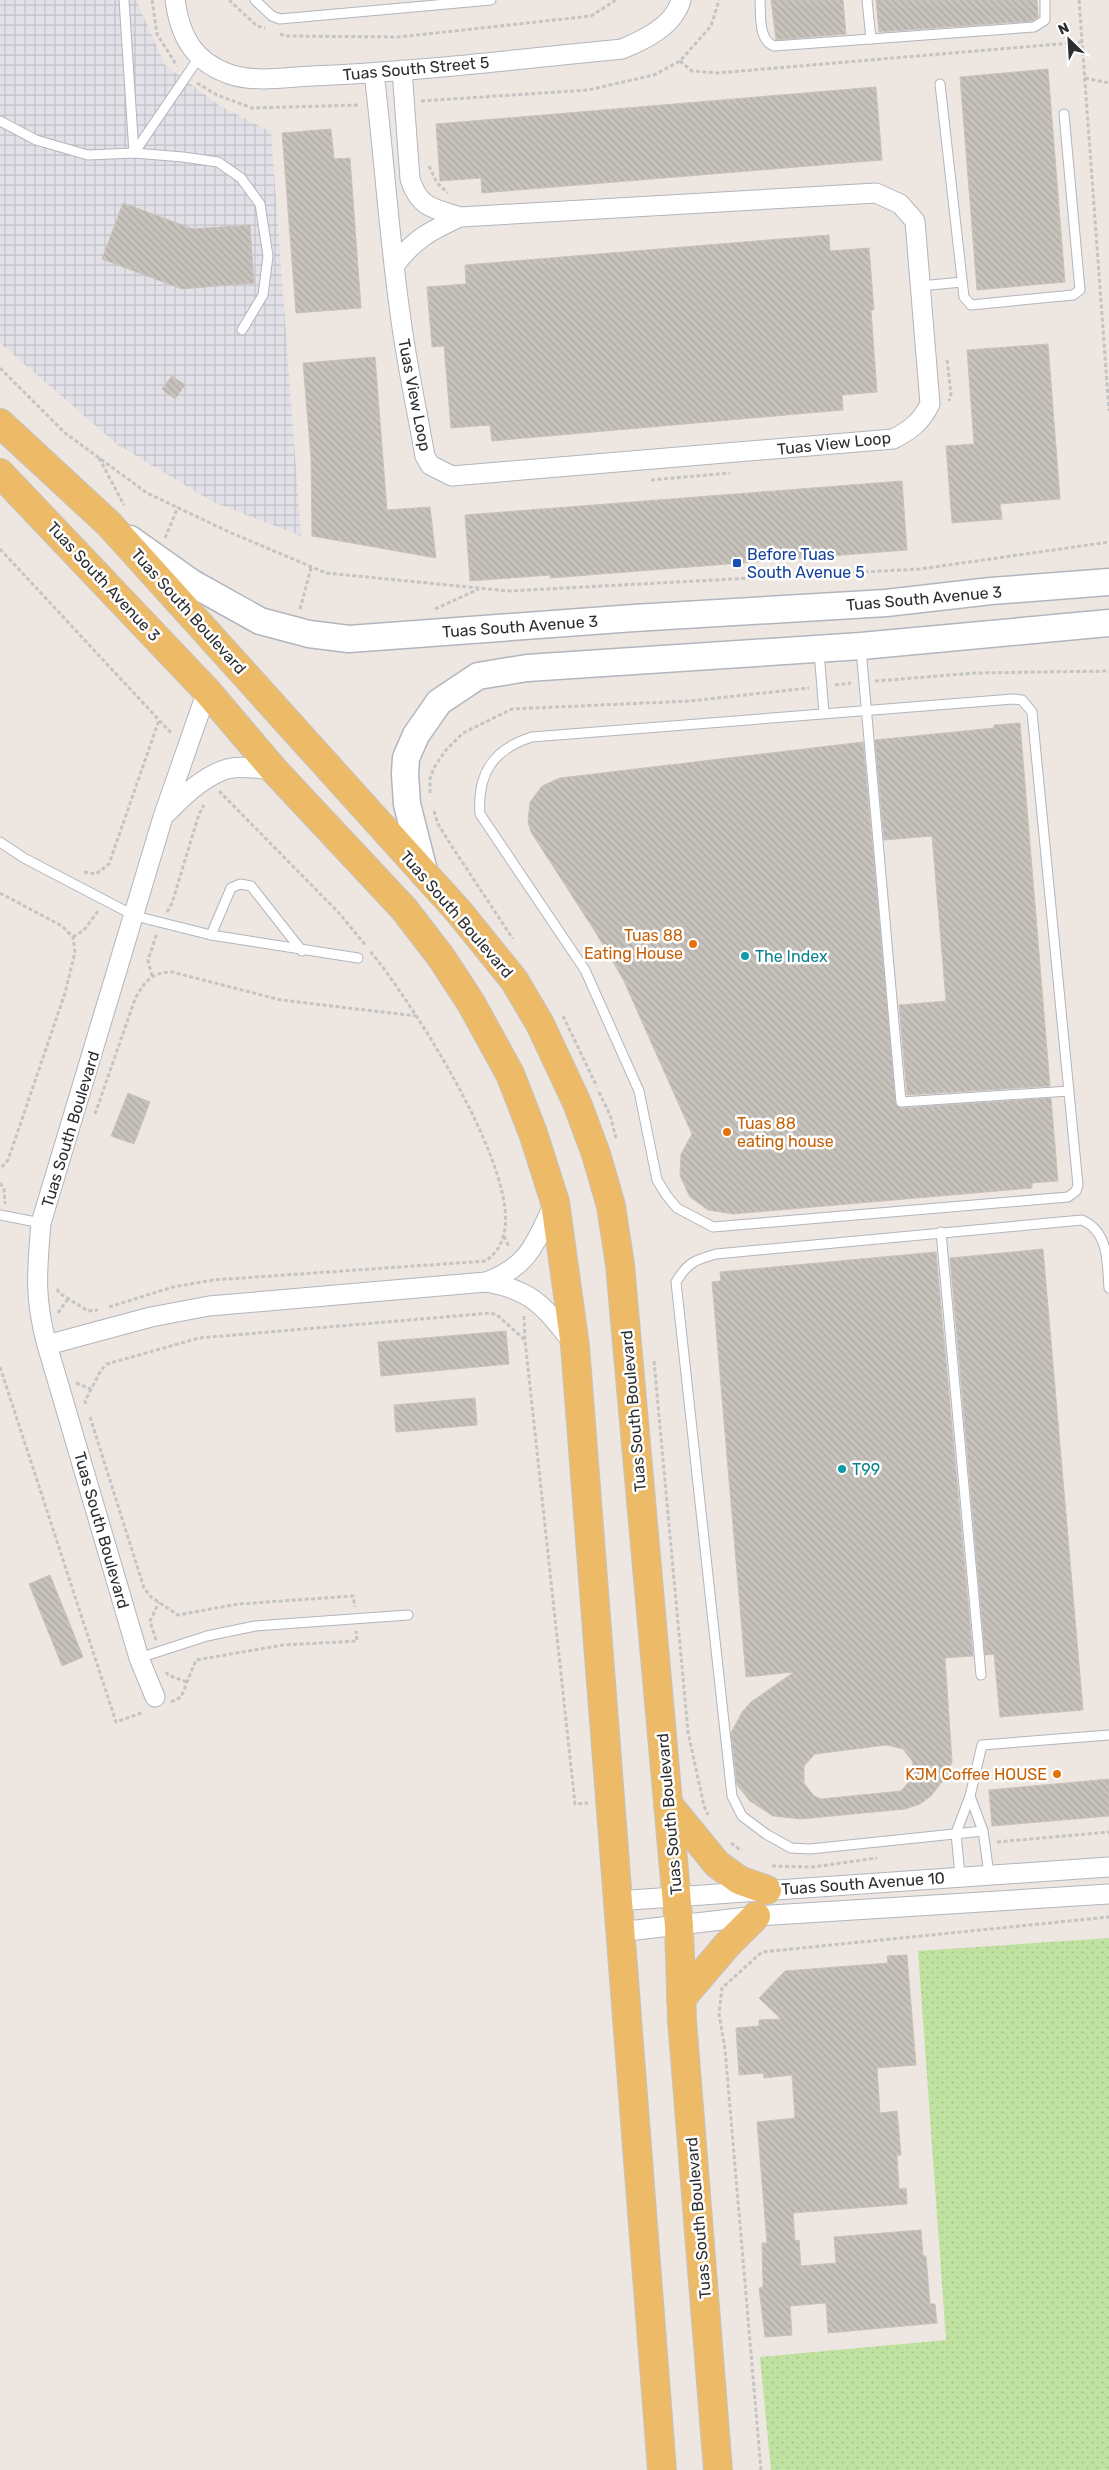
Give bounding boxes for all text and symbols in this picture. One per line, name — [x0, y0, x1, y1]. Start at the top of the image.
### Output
north arrow — [1044, 15, 1094, 65]
text: N — [1056, 19, 1072, 39]
street label: Tuas South Street 5 — [342, 53, 490, 84]
street label: Tuas View Loop — [394, 337, 435, 453]
street label: Tuas View Loop — [776, 428, 892, 459]
street label: Tuas South Avenue 3 — [43, 518, 164, 645]
street label: Tuas South Boulevard — [127, 545, 250, 678]
place label: Before Tuas South Avenue 5 — [747, 545, 865, 582]
marker: Before Tuas South Avenue 5 — [731, 557, 743, 569]
street label: Tuas South Avenue 3 — [845, 582, 1003, 615]
street label: Tuas South Avenue 3 — [441, 612, 599, 641]
street label: Tuas South Boulevard — [396, 847, 517, 982]
place label: Tuas 88 Eating House — [584, 926, 683, 963]
marker: Tuas 88 Eating House — [687, 938, 699, 950]
place label: The Index — [755, 947, 828, 966]
marker: The Index — [739, 950, 751, 962]
street label: Tuas South Boulevard — [38, 1049, 103, 1209]
place label: Tuas 88 eating house — [737, 1114, 834, 1151]
marker: Tuas 88 eating house — [721, 1126, 733, 1138]
street label: Tuas South Boulevard — [617, 1329, 650, 1493]
street label: Tuas South Boulevard — [70, 1450, 133, 1611]
place label: T99 — [852, 1460, 880, 1479]
marker: T99 — [836, 1463, 848, 1475]
street label: Tuas South Boulevard — [653, 1732, 686, 1896]
place label: KJM Coffee HOUSE — [905, 1765, 1047, 1784]
marker: KJM Coffee HOUSE — [1051, 1768, 1063, 1780]
street label: Tuas South Avenue 10 — [781, 1868, 945, 1899]
street label: Tuas South Boulevard — [682, 2136, 715, 2300]

